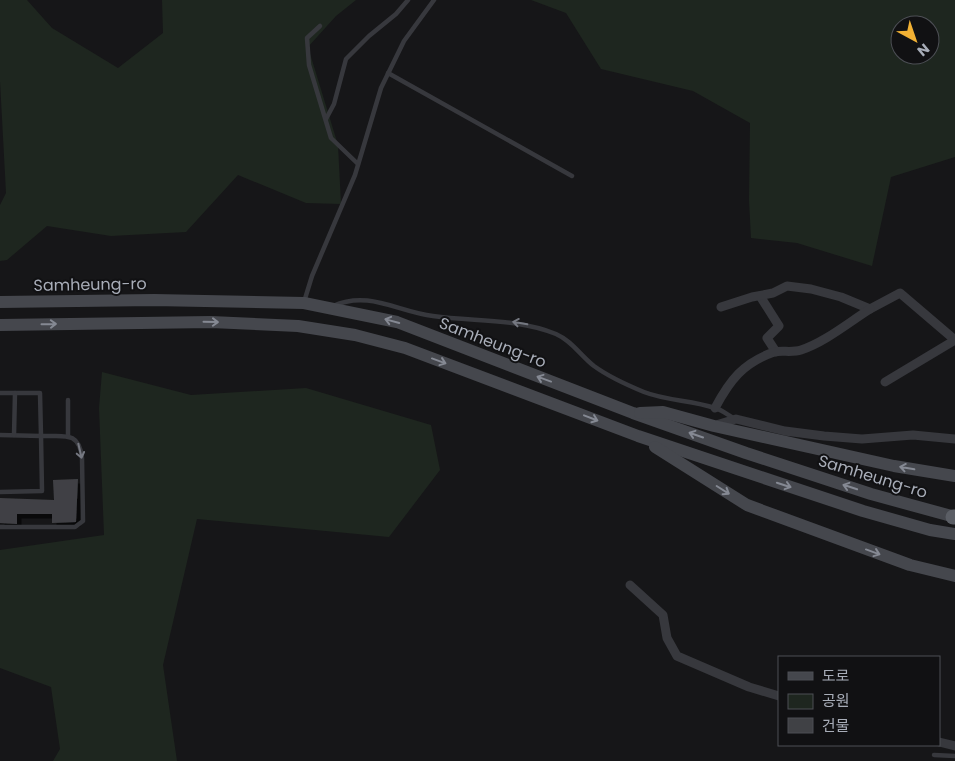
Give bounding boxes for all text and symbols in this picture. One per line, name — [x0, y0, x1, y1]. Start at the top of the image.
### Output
north arrow — [890, 15, 940, 65]
text: N — [913, 39, 934, 61]
street label: Samheung-ro — [33, 272, 147, 297]
street label: Samheung-ro — [436, 311, 550, 373]
one-way arrow — [384, 316, 400, 326]
one-way arrow — [203, 318, 219, 327]
one-way arrow — [512, 318, 528, 328]
one-way arrow — [40, 319, 56, 329]
one-way arrow — [431, 356, 447, 366]
one-way arrow — [536, 374, 552, 383]
one-way arrow — [583, 414, 598, 423]
one-way arrow — [689, 430, 704, 439]
one-way arrow — [76, 443, 85, 459]
street label: Samheung-ro — [815, 449, 930, 504]
one-way arrow — [899, 462, 915, 472]
one-way arrow — [775, 481, 791, 490]
one-way arrow — [843, 482, 858, 491]
one-way arrow — [716, 485, 730, 495]
one-way arrow — [865, 548, 880, 557]
legend — [778, 656, 940, 746]
text: 도로 — [822, 665, 850, 686]
text: 공원 — [822, 690, 850, 711]
text: 건물 — [822, 715, 850, 736]

